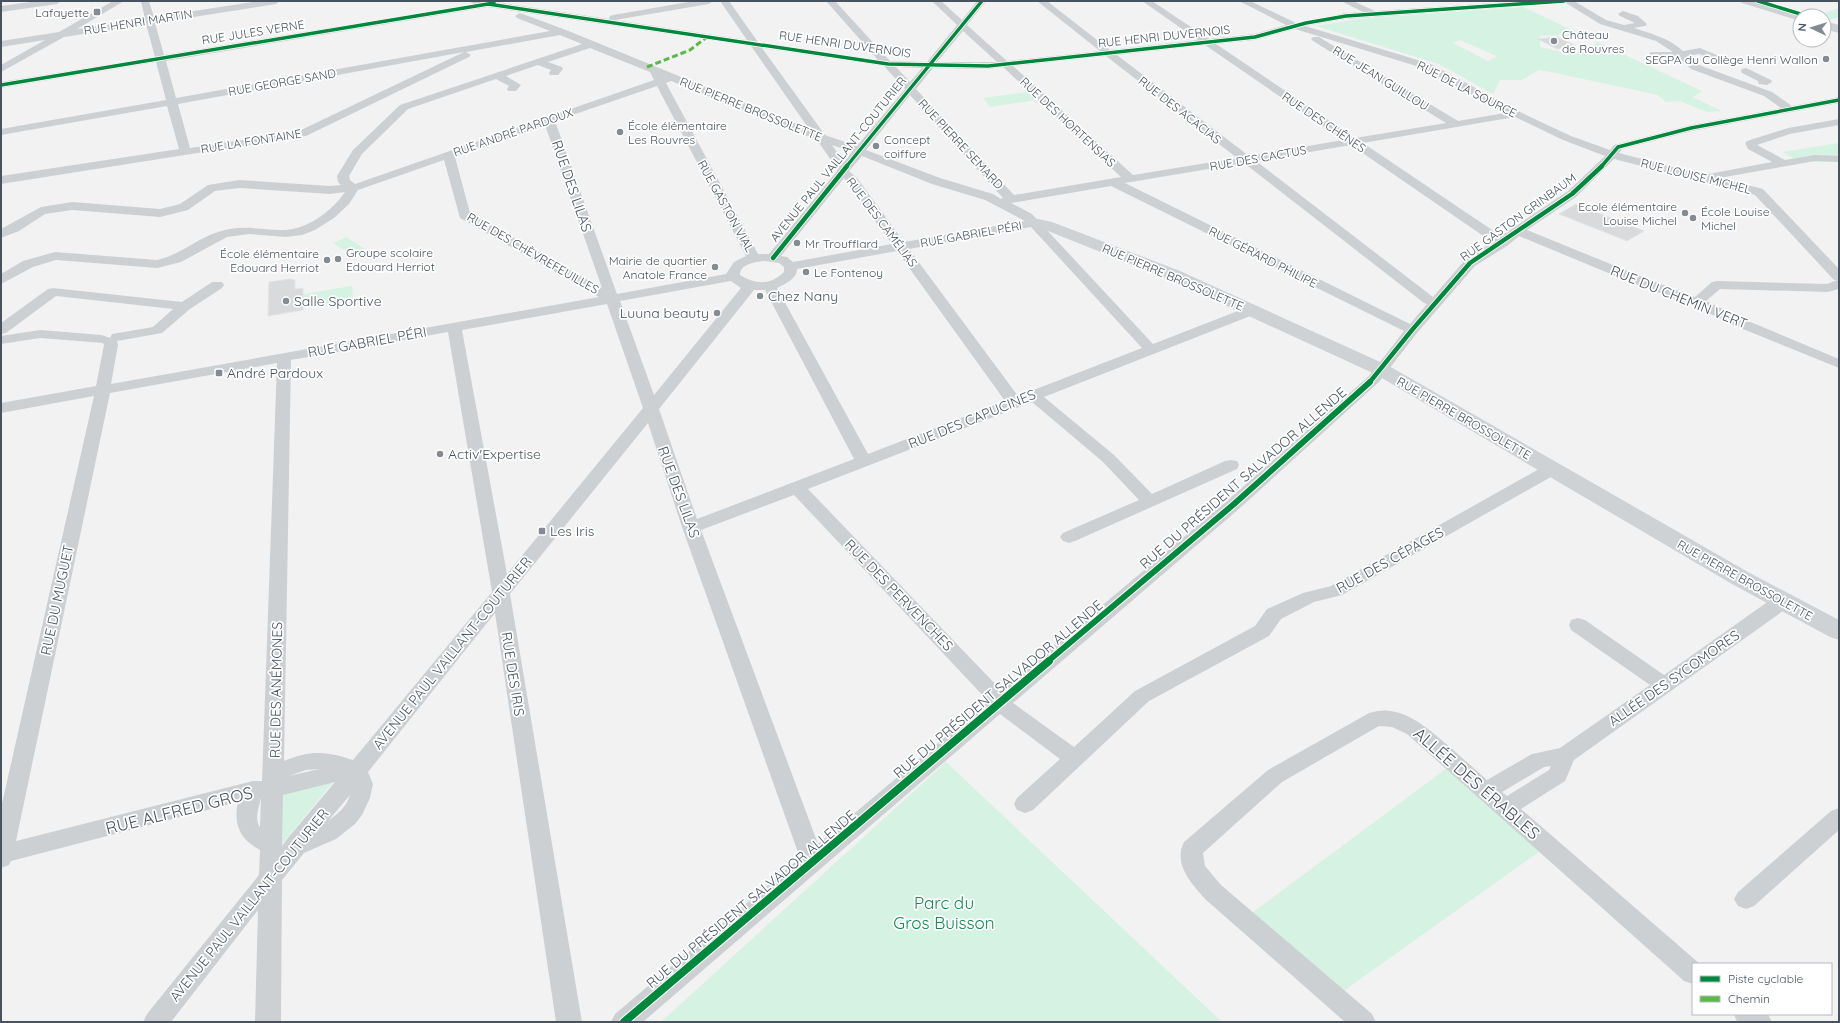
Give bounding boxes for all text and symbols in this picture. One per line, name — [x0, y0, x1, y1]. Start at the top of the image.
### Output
place label: Lafayette — [35, 5, 89, 20]
street label: RUE HENRI MARTIN — [83, 6, 193, 38]
marker: Lafayette — [92, 7, 102, 17]
north arrow — [1792, 8, 1832, 48]
street label: RUE JULES VERNE — [201, 16, 306, 48]
street label: RUE HENRI DUVERNOIS — [1097, 22, 1231, 50]
text: N — [1795, 23, 1809, 32]
street label: RUE HENRI DUVERNOIS — [778, 27, 912, 61]
place label: Château de Rouvres — [1562, 27, 1625, 56]
marker: Château de Rouvres — [1549, 36, 1559, 46]
street label: RUE JEAN GUILLOU — [1330, 42, 1432, 114]
place label: SEGPA du Collège Henri Wallon — [1645, 52, 1818, 67]
marker: SEGPA du Collège Henri Wallon — [1821, 54, 1831, 64]
street label: RUE DE LA SOURCE — [1415, 57, 1519, 121]
street label: RUE GEORGE SAND — [227, 65, 337, 99]
street label: AVENUE PAUL VAILLANT-COUTURIER — [767, 73, 909, 245]
street label: RUE DES ACACIAS — [1136, 73, 1224, 147]
street label: RUE PIERRE BROSSOLETTE — [678, 74, 825, 145]
street label: RUE DES HORTENSIAS — [1017, 74, 1119, 170]
street label: RUE DES CHÊNES — [1279, 88, 1369, 156]
street label: RUE PIERRE SEMARD — [915, 96, 1007, 192]
street label: RUE ANDRÉ PARDOUX — [451, 104, 575, 160]
place label: École élémentaire Les Rouvres — [628, 118, 727, 147]
street label: RUE LA FONTAINE — [200, 126, 303, 156]
marker: École élémentaire Les Rouvres — [615, 127, 625, 137]
place label: Concept coiffure — [884, 132, 930, 161]
street label: RUE DES LILAS — [548, 138, 596, 234]
marker: Concept coiffure — [871, 141, 881, 151]
street label: RUE DES CACTUS — [1208, 142, 1308, 174]
street label: RUE LOUISE MICHEL — [1639, 155, 1753, 197]
street label: RUE GASTON VIAL — [695, 157, 758, 255]
street label: RUE GASTON GRINBAUM — [1457, 170, 1579, 264]
street label: RUE DES CAMÉLIAS — [843, 174, 921, 270]
place label: Ecole élémentaire Louise Michel — [1578, 199, 1677, 228]
place label: École Louise Michel — [1701, 204, 1770, 233]
marker: Ecole élémentaire Louise Michel — [1680, 208, 1690, 218]
street label: RUE DES CHÈVREFEUILLES — [464, 209, 602, 297]
marker: École Louise Michel — [1688, 213, 1698, 223]
street label: RUE GABRIEL PÉRI — [919, 218, 1023, 250]
street label: RUE GÉRARD PHILIPE — [1206, 223, 1320, 291]
place label: Mr Troufflard — [805, 236, 878, 251]
marker: Mr Troufflard — [792, 238, 802, 248]
street label: RUE PIERRE BROSSOLETTE — [1100, 240, 1246, 314]
place label: Groupe scolaire Edouard Herriot — [346, 245, 435, 274]
place label: École élémentaire Edouard Herriot — [220, 246, 319, 275]
place label: Mairie de quartier Anatole France — [609, 253, 707, 282]
marker: Groupe scolaire Edouard Herriot — [333, 254, 343, 264]
marker: École élémentaire Edouard Herriot — [322, 255, 332, 265]
street label: RUE DU CHEMIN VERT — [1608, 261, 1750, 333]
marker: Mairie de quartier Anatole France — [710, 262, 720, 272]
place label: Le Fontenoy — [814, 265, 883, 280]
marker: Le Fontenoy — [801, 267, 811, 277]
place label: Chez Nany — [768, 287, 838, 305]
marker: Chez Nany — [755, 291, 765, 301]
place label: Salle Sportive — [294, 292, 382, 310]
marker: Salle Sportive — [281, 296, 291, 306]
place label: Luuna beauty — [620, 304, 709, 322]
marker: Luuna beauty — [712, 308, 722, 318]
street label: RUE GABRIEL PÉRI — [306, 323, 428, 361]
place label: André Pardoux — [227, 364, 323, 382]
marker: André Pardoux — [214, 368, 224, 378]
street label: RUE PIERRE BROSSOLETTE — [1394, 373, 1534, 463]
street label: RUE DU PRÉSIDENT SALVADOR ALLENDE — [1136, 383, 1350, 573]
street label: RUE DES CAPUCINES — [906, 385, 1039, 453]
street label: RUE DES LILAS — [654, 444, 704, 540]
place label: Activ'Expertise — [448, 445, 541, 463]
marker: Activ'Expertise — [435, 449, 445, 459]
place label: Les Iris — [550, 522, 594, 540]
street label: RUE DES CÉPAGES — [1333, 523, 1447, 597]
marker: Les Iris — [537, 526, 547, 536]
street label: RUE DES PERVENCHES — [841, 535, 957, 655]
street label: RUE PIERRE BROSSOLETTE — [1675, 537, 1815, 624]
street label: RUE DU MUGUET — [36, 543, 78, 657]
street label: AVENUE PAUL VAILLANT-COUTURIER — [369, 553, 535, 753]
street label: RUE DU PRÉSIDENT SALVADOR ALLENDE — [890, 596, 1107, 782]
street label: RUE DES ANÉMONES — [266, 622, 286, 758]
street label: ALLÉE DES SYCOMORES — [1605, 626, 1743, 730]
street label: RUE DES IRIS — [497, 631, 529, 718]
street label: ALLÉE DES ÉRABLES — [1410, 722, 1544, 844]
street label: RUE ALFRED GROS — [103, 782, 255, 838]
street label: AVENUE PAUL VAILLANT-COUTURIER — [166, 805, 332, 1005]
street label: RUE DU PRÉSIDENT SALVADOR ALLENDE — [643, 806, 860, 992]
park label: Parc du Gros Buisson — [893, 892, 995, 933]
legend — [1692, 963, 1832, 1015]
text: Piste cyclable — [1728, 971, 1804, 986]
text: Chemin — [1728, 991, 1770, 1006]

